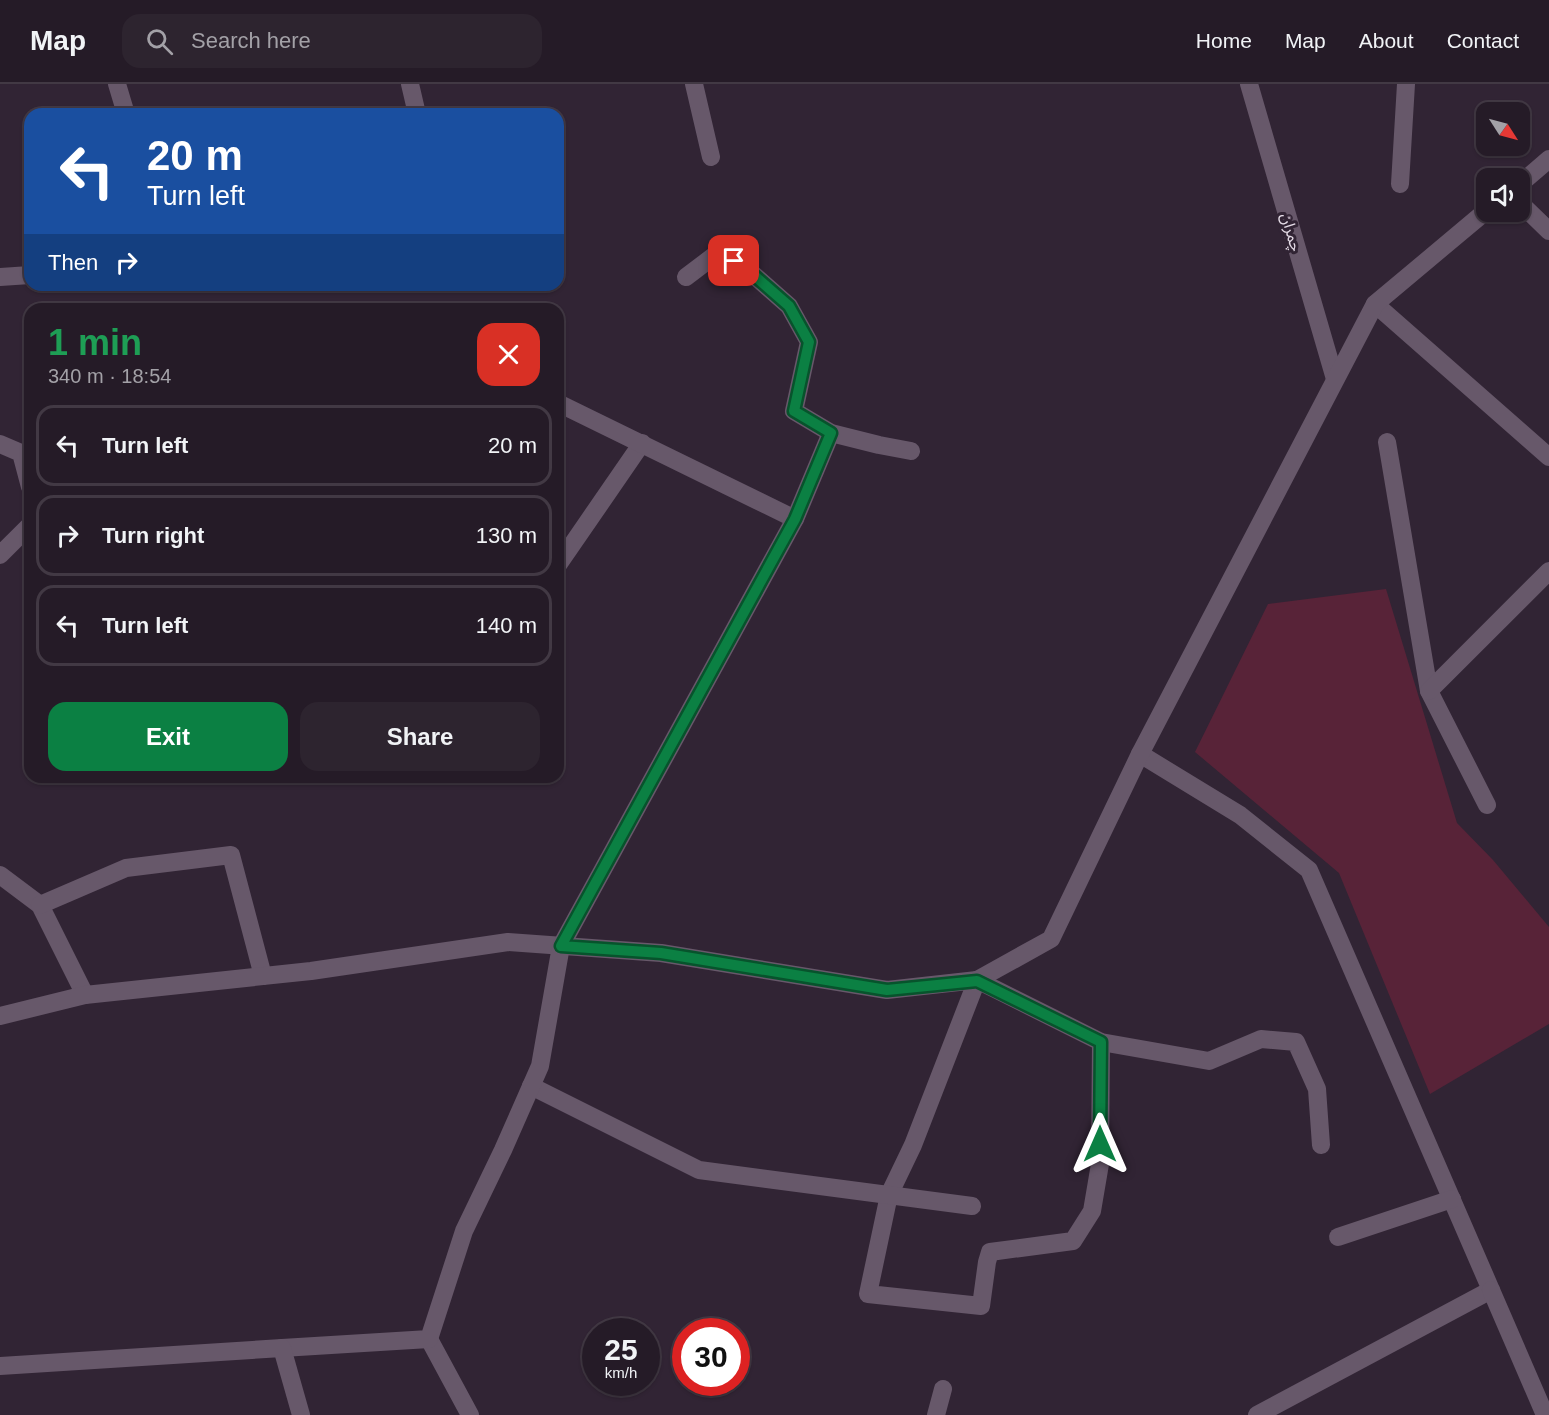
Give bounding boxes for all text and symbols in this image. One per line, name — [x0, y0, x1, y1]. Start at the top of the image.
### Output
search box — [122, 14, 542, 68]
text: Map — [30, 25, 86, 56]
icon: search — [143, 25, 176, 58]
text: Search here — [191, 28, 311, 53]
text: Home — [1196, 29, 1252, 52]
text: Map — [1285, 29, 1326, 52]
text: About — [1359, 29, 1414, 52]
text: Contact — [1447, 29, 1519, 52]
north arrow — [1476, 102, 1530, 156]
map controls — [1476, 102, 1530, 222]
icon: left — [48, 132, 126, 210]
text: 20 m — [147, 132, 243, 179]
button: sound — [1476, 168, 1530, 222]
text: Turn left — [147, 181, 245, 211]
street label: چمران — [1276, 211, 1305, 254]
pin — [708, 235, 759, 286]
icon: arrive — [717, 244, 750, 277]
icon: right — [110, 246, 143, 279]
text: Then — [48, 250, 98, 275]
text: 1 min — [48, 322, 142, 363]
button: close — [477, 323, 540, 386]
text: 340 m · 18:54 — [48, 365, 171, 387]
icon: left — [51, 429, 84, 462]
text: Turn left — [102, 433, 188, 458]
text: 20 m — [488, 433, 537, 458]
icon: right — [51, 519, 84, 552]
text: Turn right — [102, 523, 204, 548]
text: 130 m — [476, 523, 537, 548]
icon: left — [51, 609, 84, 642]
text: Turn left — [102, 613, 188, 638]
text: 140 m — [476, 613, 537, 638]
button: Exit — [48, 702, 288, 771]
button: Share — [300, 702, 540, 771]
position arrow — [1068, 1112, 1132, 1176]
speed limit sign: 30 — [672, 1318, 750, 1396]
text: 25 — [604, 1333, 638, 1366]
text: km/h — [605, 1364, 637, 1381]

